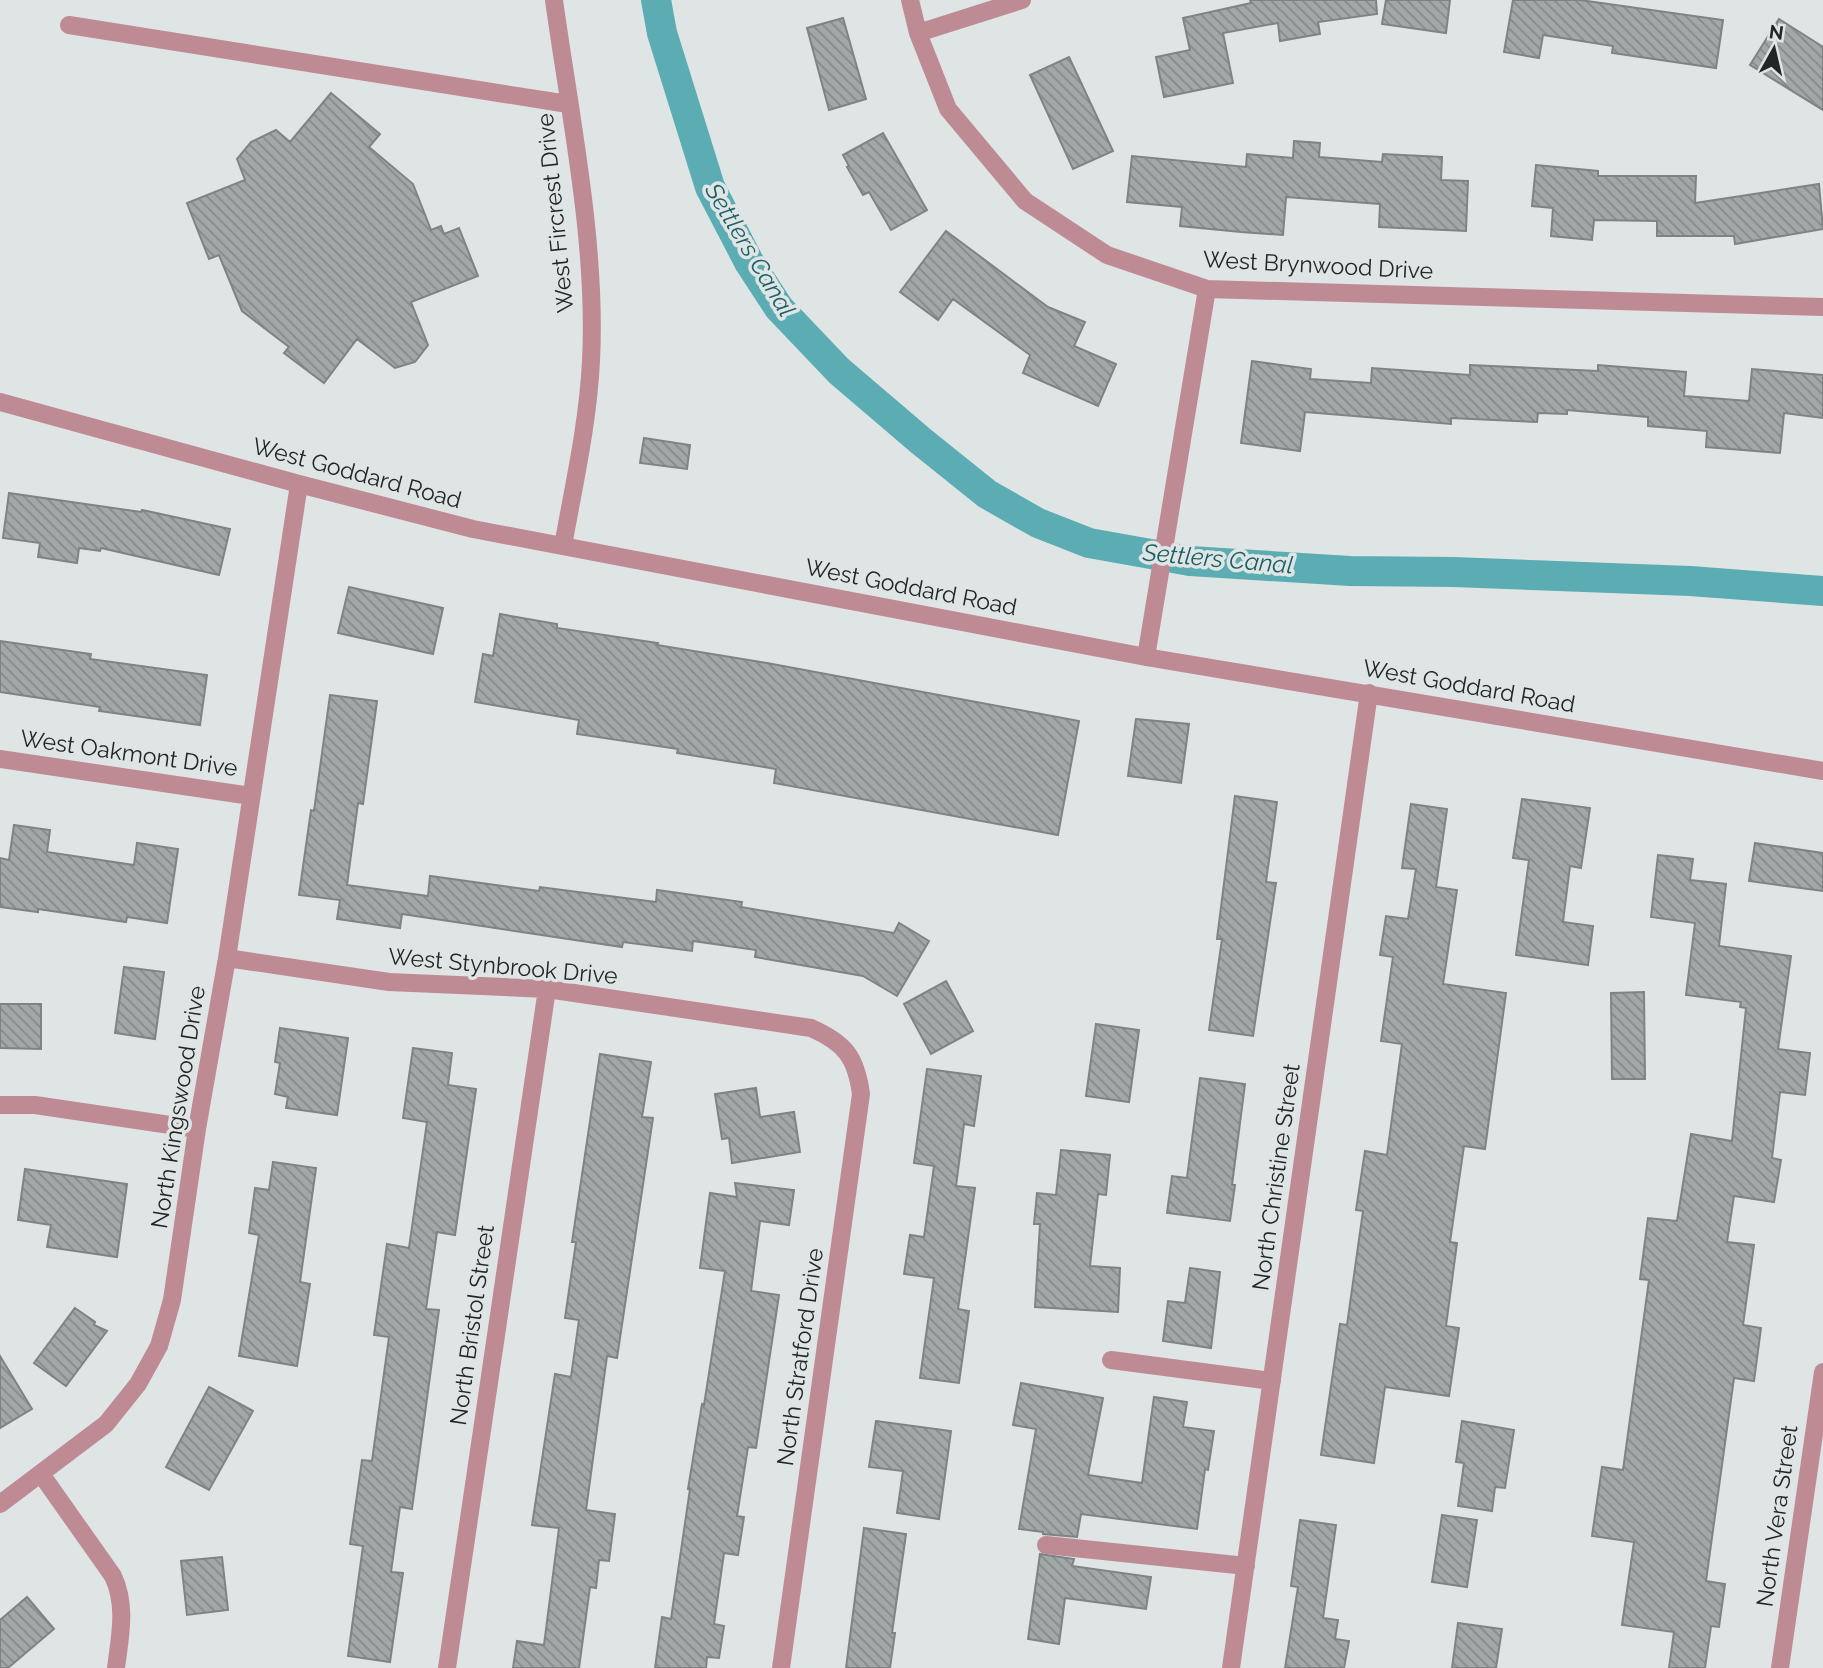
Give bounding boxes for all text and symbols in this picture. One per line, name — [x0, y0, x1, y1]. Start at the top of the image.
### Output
north arrow — [1739, 14, 1809, 84]
text: N — [1768, 20, 1785, 44]
street label: West Fircrest Drive — [531, 112, 578, 314]
water label: Settlers Canal — [699, 177, 802, 322]
street label: West Brynwood Drive — [1202, 245, 1434, 284]
street label: West Goddard Road — [250, 432, 465, 513]
water label: Settlers Canal — [1141, 537, 1294, 580]
street label: West Goddard Road — [803, 553, 1019, 620]
street label: West Goddard Road — [1361, 654, 1577, 717]
street label: West Oakmont Drive — [19, 724, 239, 781]
street label: West Stynbrook Drive — [387, 942, 619, 989]
street label: North Kingswood Drive — [145, 984, 210, 1230]
street label: North Christine Street — [1246, 1061, 1305, 1292]
street label: North Bristol Street — [444, 1223, 499, 1427]
street label: North Stratford Drive — [771, 1246, 828, 1468]
street label: North Vera Street — [1750, 1423, 1803, 1609]

